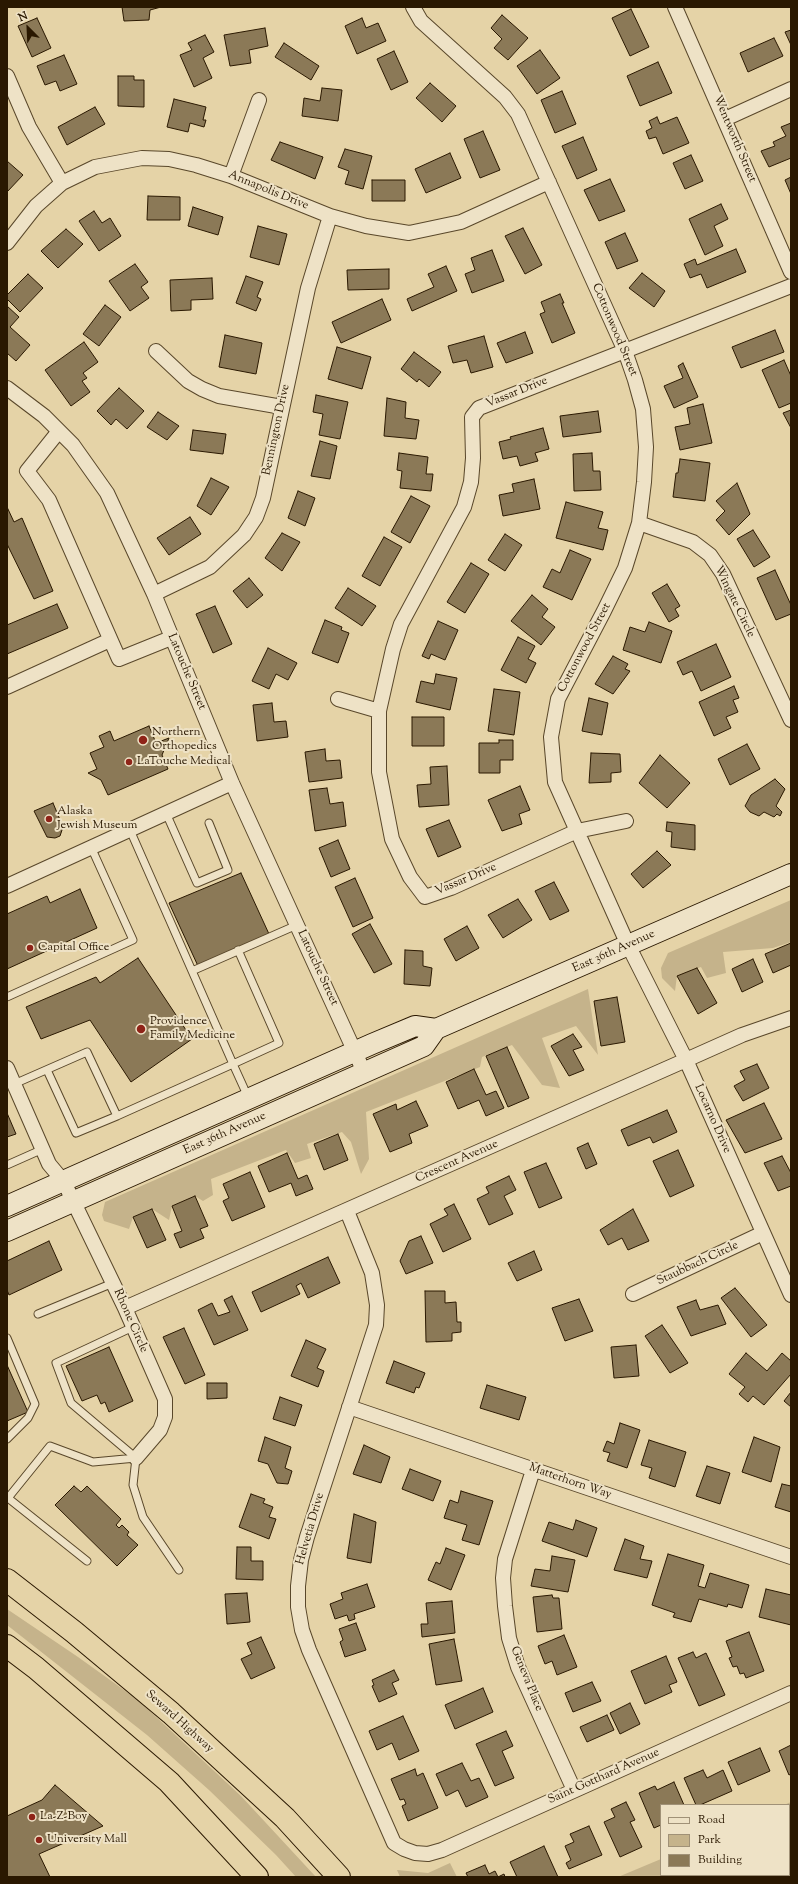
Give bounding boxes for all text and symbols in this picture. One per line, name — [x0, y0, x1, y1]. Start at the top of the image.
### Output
north arrow — [8, 8, 48, 48]
text: N — [16, 8, 30, 26]
street label: Wentworth Street — [709, 93, 759, 185]
street label: Annapolis Drive — [226, 168, 310, 214]
street label: Cottonwood Street — [588, 281, 640, 379]
street label: Vassar Drive — [484, 374, 550, 412]
street label: Bennington Drive — [260, 383, 294, 477]
street label: Wingate Circle — [710, 564, 758, 640]
street label: Cottonwood Street — [555, 601, 615, 695]
street label: Latouche Street — [163, 632, 209, 712]
place label: Northern Orthopedics — [152, 726, 217, 754]
marker: Northern Orthopedics — [137, 734, 149, 746]
place label: LaTouche Medical — [137, 755, 231, 769]
marker: LaTouche Medical — [124, 757, 134, 767]
place label: Alaska Jewish Museum — [57, 805, 137, 833]
marker: Alaska Jewish Museum — [44, 814, 54, 824]
street label: Vassar Drive — [433, 861, 499, 899]
street label: East 36th Avenue — [571, 927, 657, 977]
street label: Latouche Street — [293, 928, 341, 1008]
place label: Capital Office — [38, 941, 109, 955]
marker: Capital Office — [25, 943, 35, 953]
place label: Providence Family Medicine — [150, 1015, 235, 1043]
marker: Providence Family Medicine — [135, 1023, 147, 1035]
street label: Locarno Drive — [690, 1082, 734, 1156]
street label: East 36th Avenue — [182, 1109, 268, 1159]
street label: Crescent Avenue — [413, 1137, 501, 1187]
street label: Staubbach Circle — [655, 1239, 741, 1289]
street label: Rhone Circle — [109, 1287, 151, 1355]
street label: Matterhorn Way — [527, 1461, 613, 1503]
street label: Helvetia Drive — [294, 1491, 328, 1567]
street label: Geneva Place — [506, 1644, 546, 1714]
street label: Seward Highway — [142, 1688, 216, 1756]
street label: Saint Gotthard Avenue — [546, 1746, 662, 1808]
legend — [660, 1804, 790, 1876]
place label: La-Z-Boy — [40, 1810, 87, 1824]
text: Road — [698, 1811, 725, 1829]
marker: La-Z-Boy — [27, 1812, 37, 1822]
text: Park — [698, 1831, 721, 1849]
place label: University Mall — [47, 1833, 127, 1847]
marker: University Mall — [34, 1835, 44, 1845]
text: Building — [698, 1851, 742, 1869]

